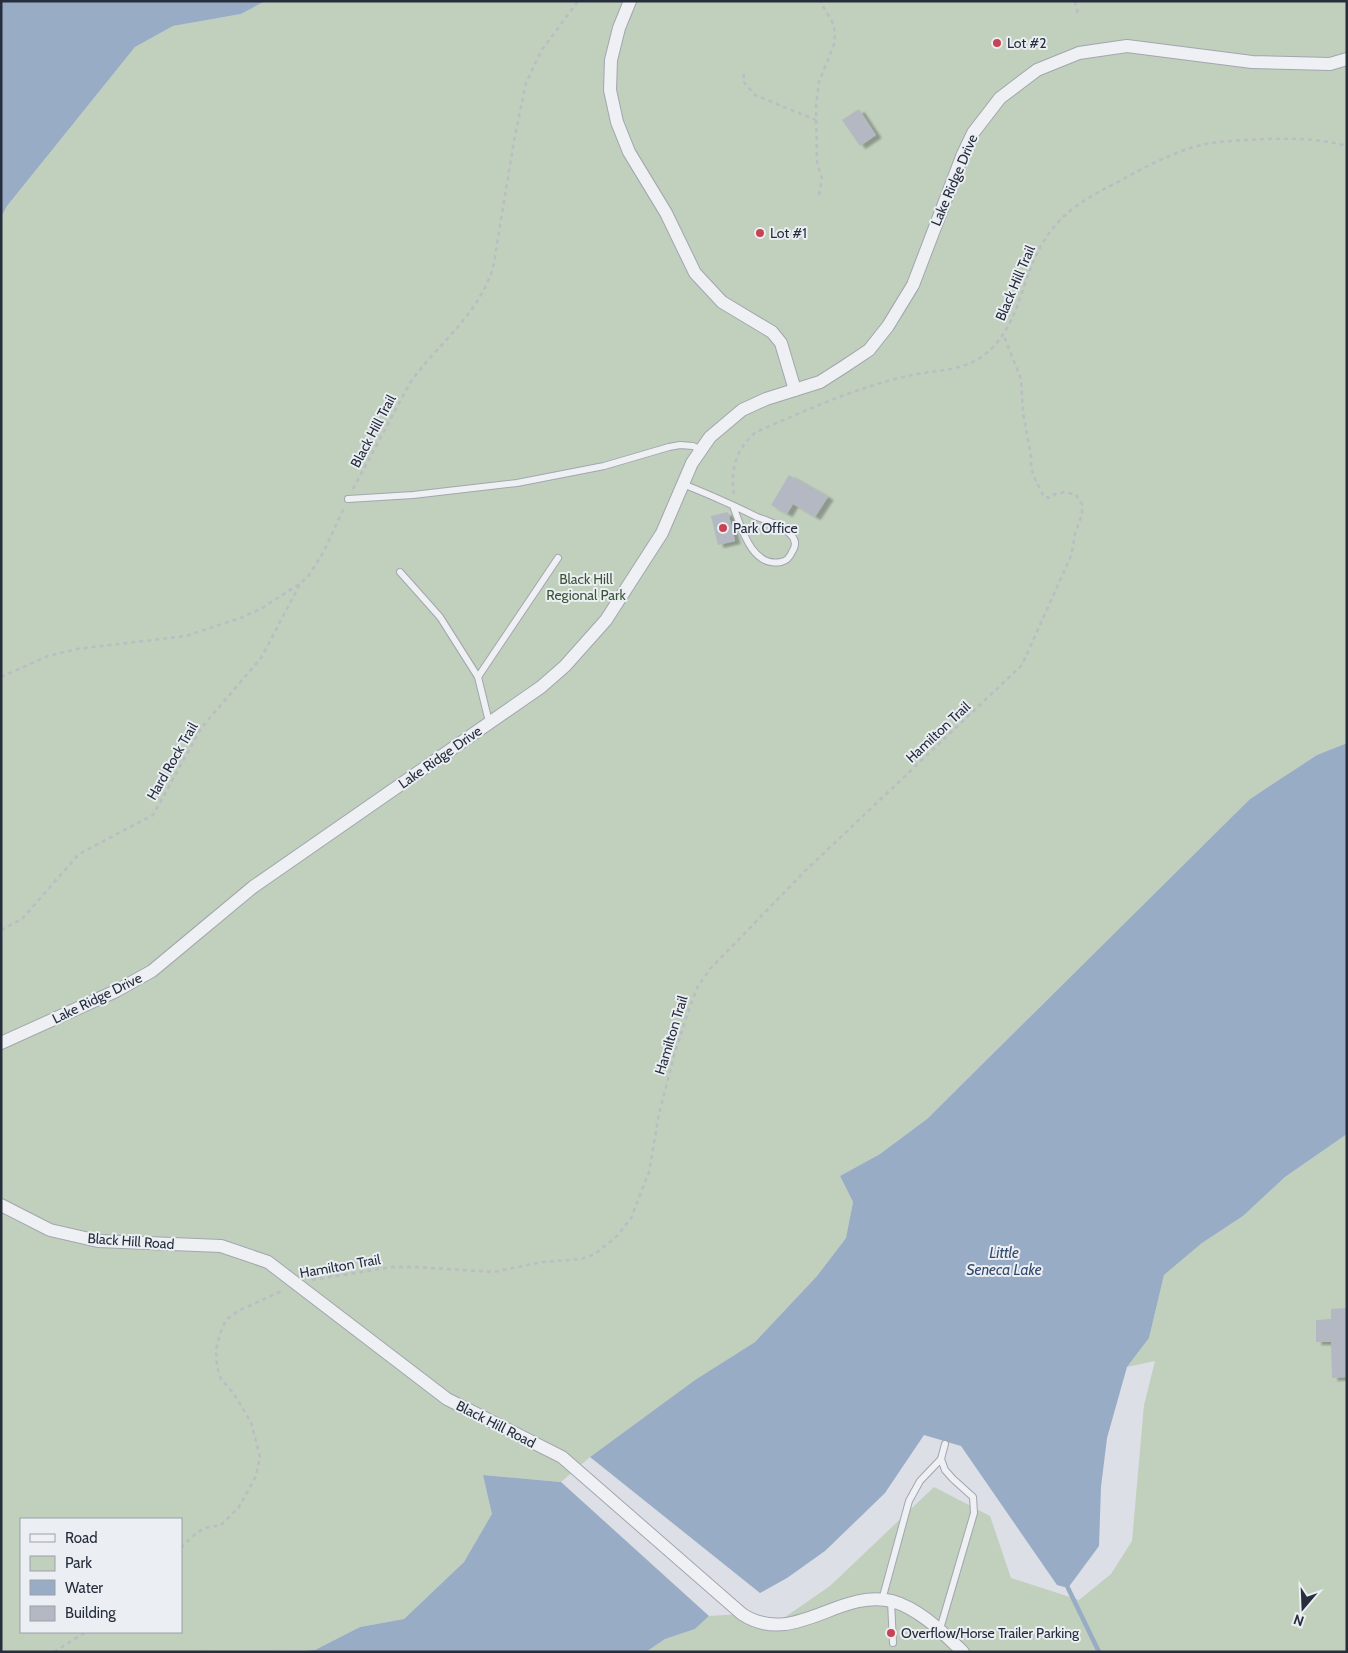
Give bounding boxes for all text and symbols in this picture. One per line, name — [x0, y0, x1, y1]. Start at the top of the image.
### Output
place label: Lot #2 — [1007, 34, 1047, 52]
marker: Lot #2 — [991, 37, 1003, 49]
street label: Lake Ridge Drive — [927, 131, 981, 229]
place label: Lot #1 — [770, 224, 807, 242]
marker: Lot #1 — [754, 227, 766, 239]
street label: Black Hill Trail — [991, 242, 1039, 323]
street label: Black Hill Trail — [346, 391, 400, 471]
place label: Park Office — [733, 519, 798, 537]
marker: Park Office — [717, 522, 729, 534]
park label: Black Hill Regional Park — [546, 570, 626, 604]
street label: Hamilton Trail — [902, 697, 975, 766]
street label: Hard Rock Trail — [142, 718, 202, 803]
street label: Lake Ridge Drive — [395, 722, 485, 792]
street label: Lake Ridge Drive — [49, 968, 145, 1028]
street label: Hamilton Trail — [650, 993, 692, 1077]
street label: Black Hill Road — [87, 1229, 175, 1253]
water label: Little Seneca Lake — [966, 1244, 1042, 1279]
street label: Hamilton Trail — [298, 1250, 383, 1282]
street label: Black Hill Road — [453, 1396, 539, 1452]
legend — [20, 1518, 182, 1633]
text: Road — [65, 1529, 98, 1547]
text: Park — [65, 1554, 92, 1572]
text: Water — [65, 1579, 103, 1597]
north arrow — [1278, 1583, 1328, 1633]
text: Building — [65, 1604, 116, 1622]
text: N — [1291, 1610, 1306, 1630]
place label: Overflow/Horse Trailer Parking — [901, 1624, 1080, 1642]
marker: Overflow/Horse Trailer Parking — [885, 1627, 897, 1639]

